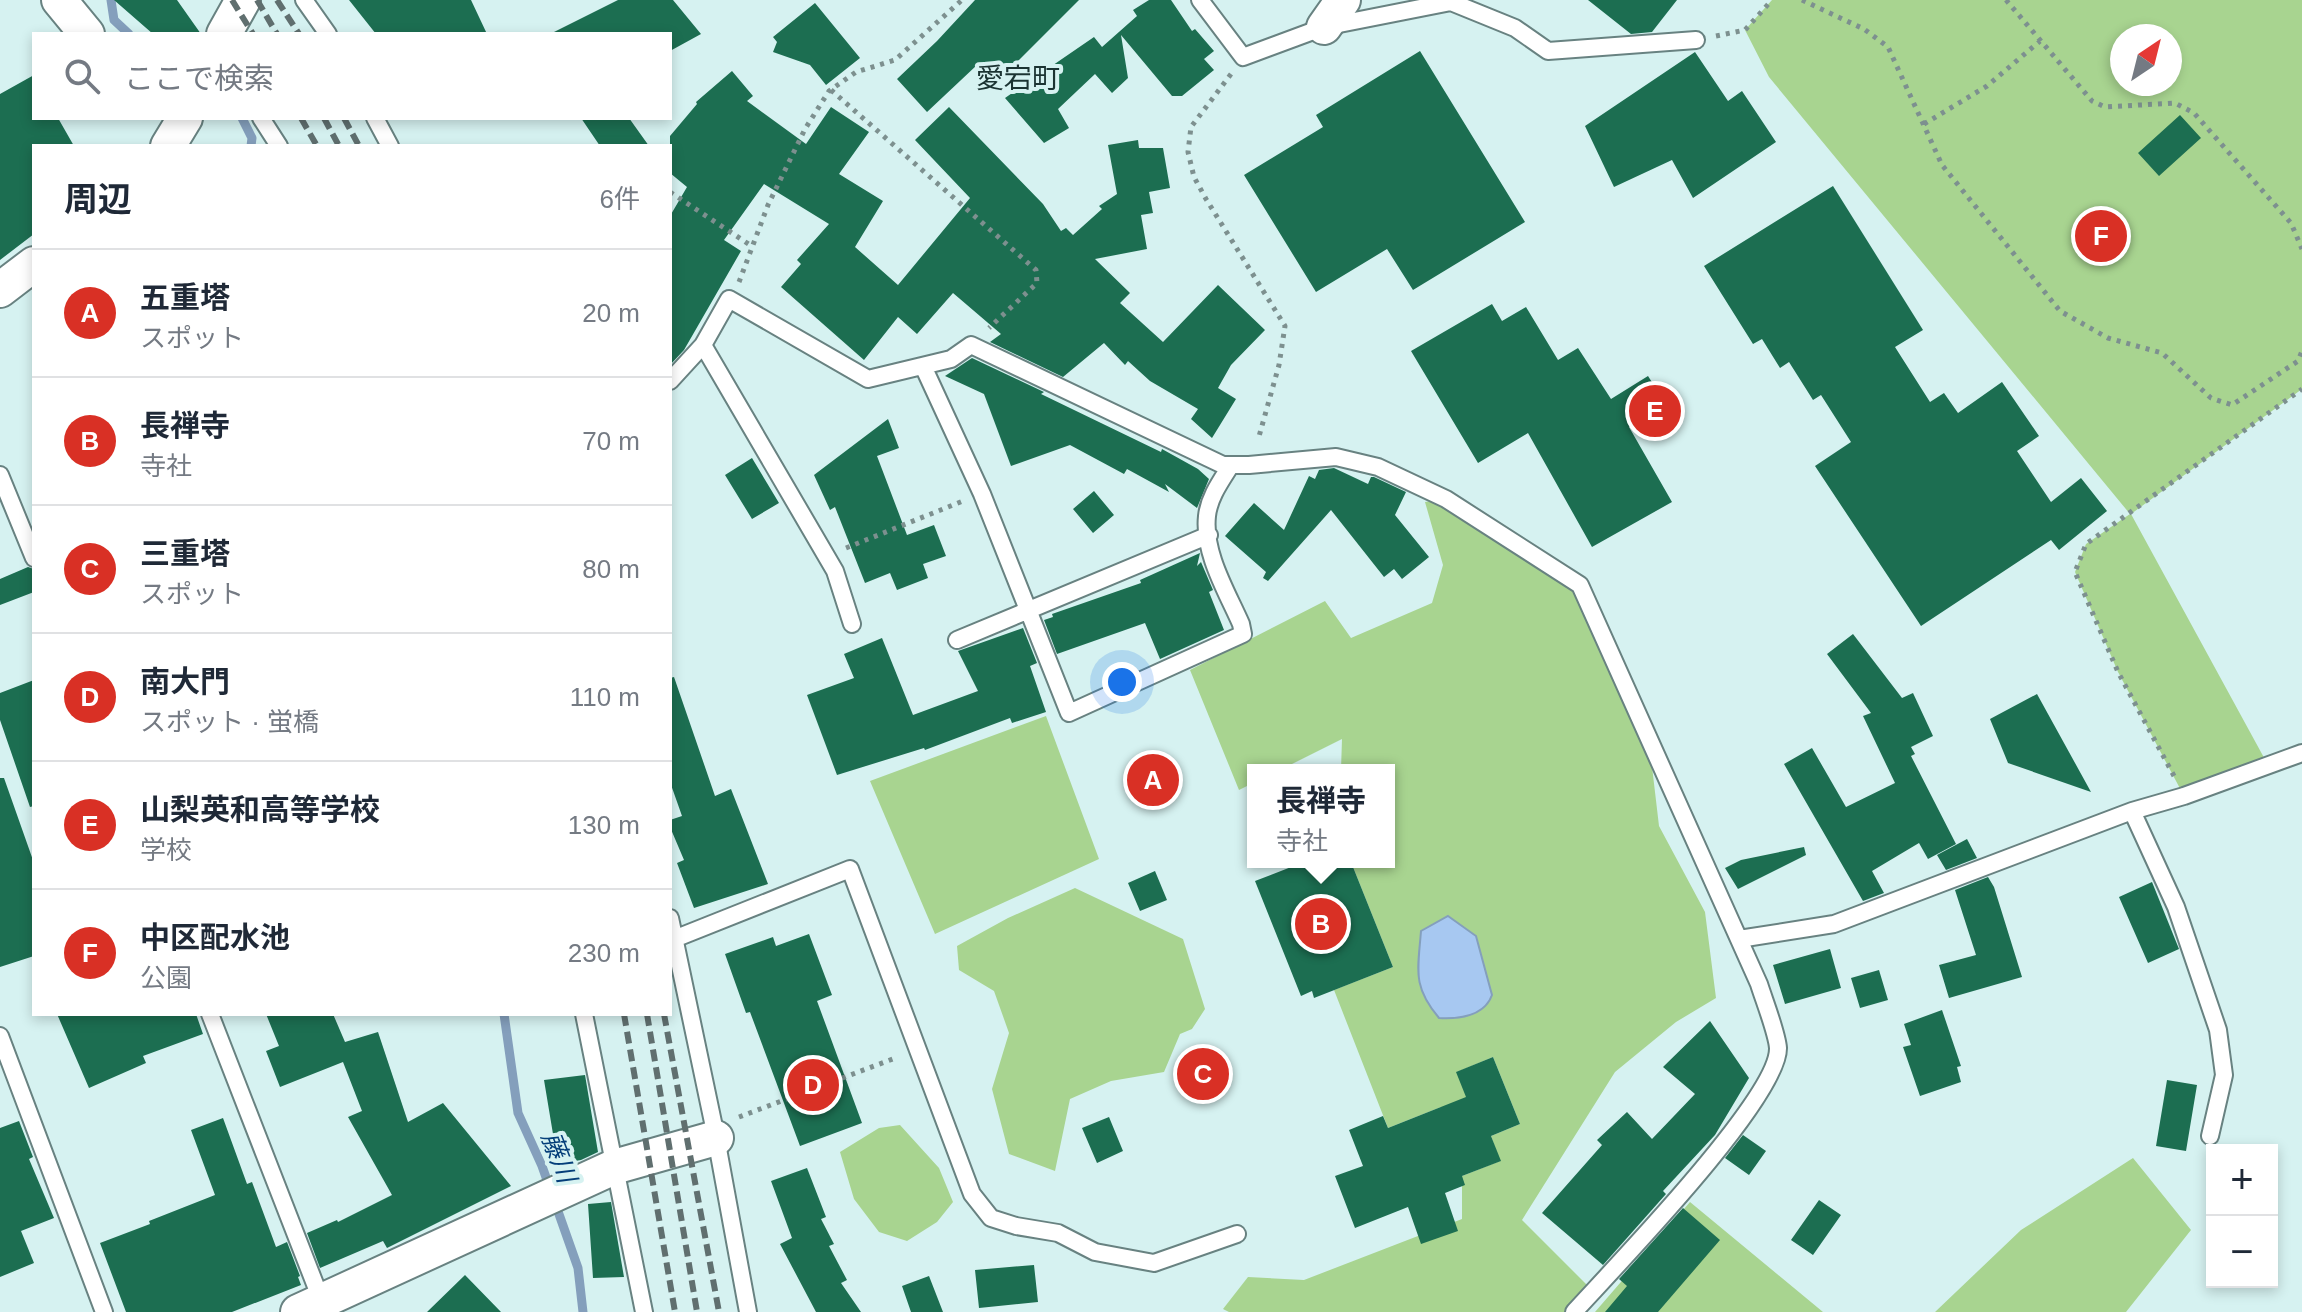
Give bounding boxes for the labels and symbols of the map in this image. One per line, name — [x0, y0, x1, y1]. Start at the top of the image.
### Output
north arrow — [2110, 24, 2182, 96]
district label: 愛宕町 — [976, 63, 1060, 94]
pin: F — [2075, 206, 2127, 266]
pin: E — [1629, 381, 1681, 441]
your location — [1102, 662, 1142, 702]
pin: A — [1127, 750, 1179, 810]
pin: B — [1295, 894, 1347, 954]
pin: C — [1177, 1044, 1229, 1104]
pin: D — [787, 1055, 839, 1115]
water label: 藤川 — [536, 1127, 583, 1189]

